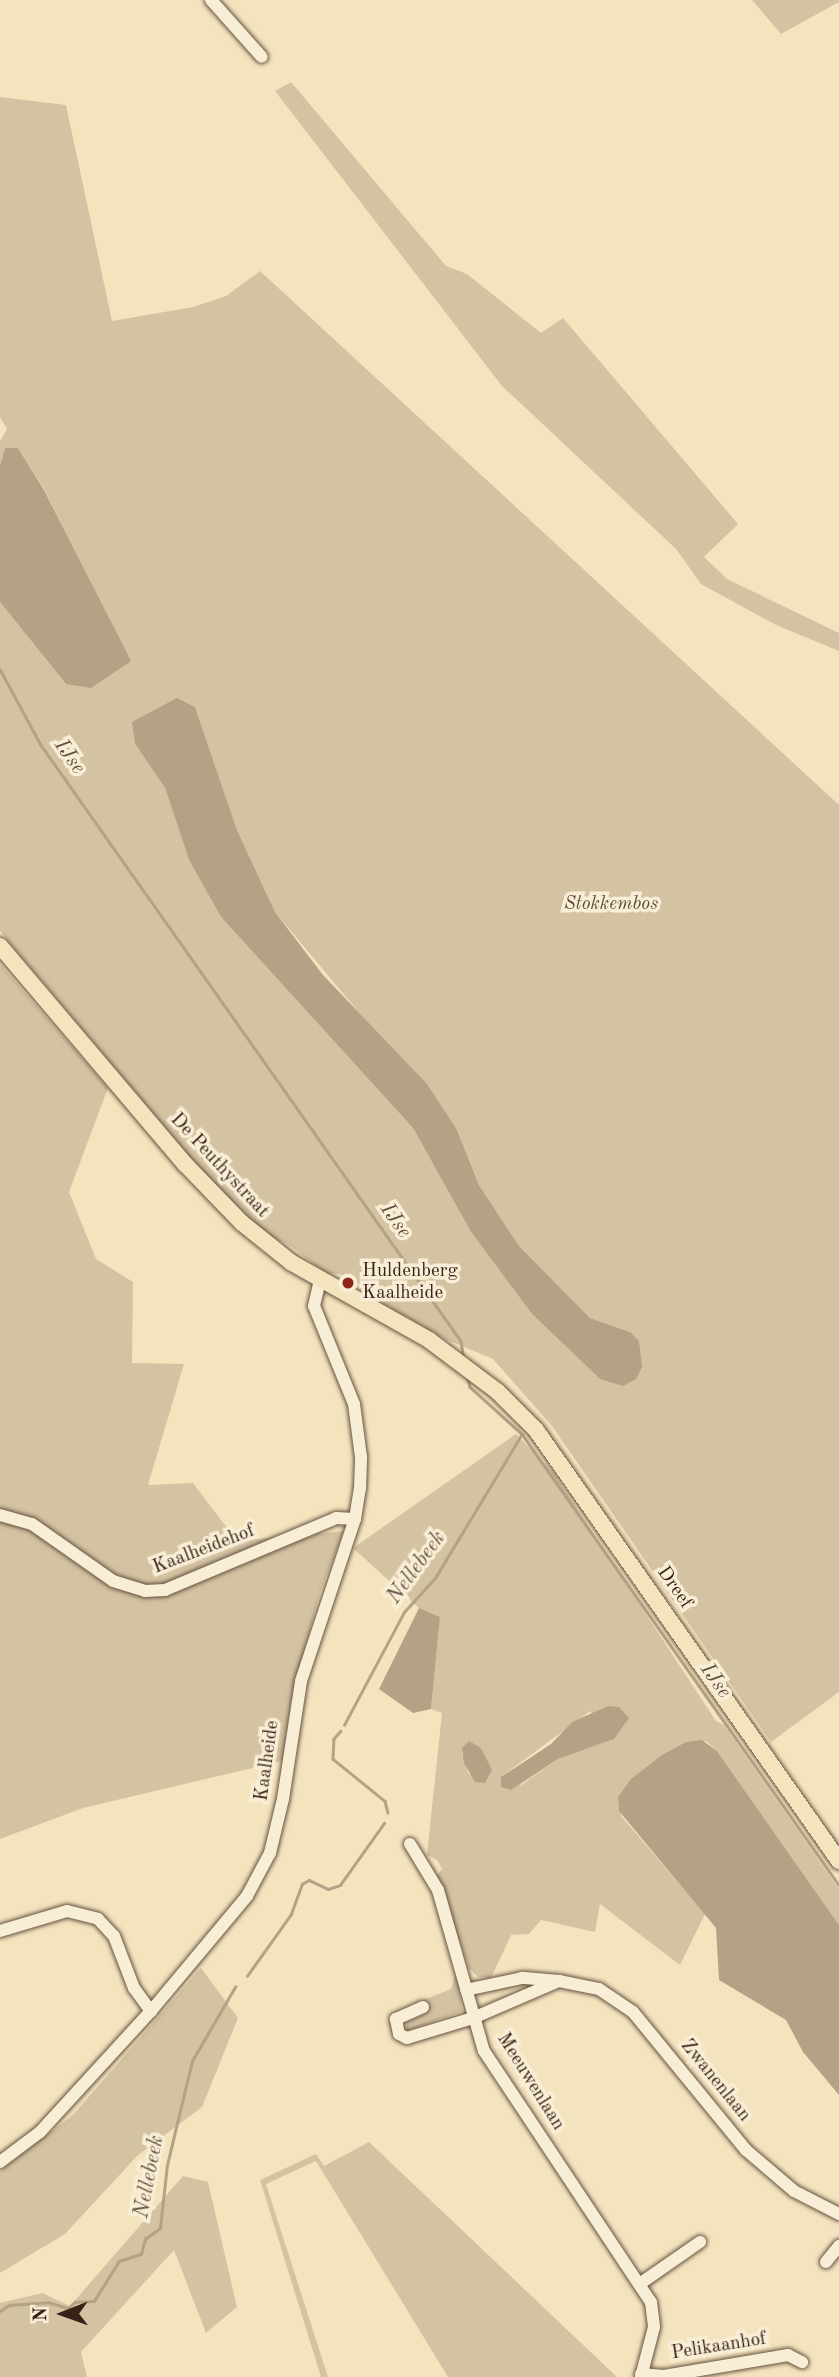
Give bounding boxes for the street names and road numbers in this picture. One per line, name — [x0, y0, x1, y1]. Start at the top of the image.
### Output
street label: De Peuthystraat — [165, 1109, 273, 1223]
street label: Kaalheidehof — [150, 1520, 258, 1580]
street label: Dreef — [651, 1562, 697, 1614]
street label: Kaalheide — [251, 1719, 285, 1803]
street label: Meeuwenlaan — [491, 2029, 569, 2135]
street label: Zwanenlaan — [675, 2035, 755, 2127]
street label: Pelikaanhof — [670, 2328, 768, 2366]

